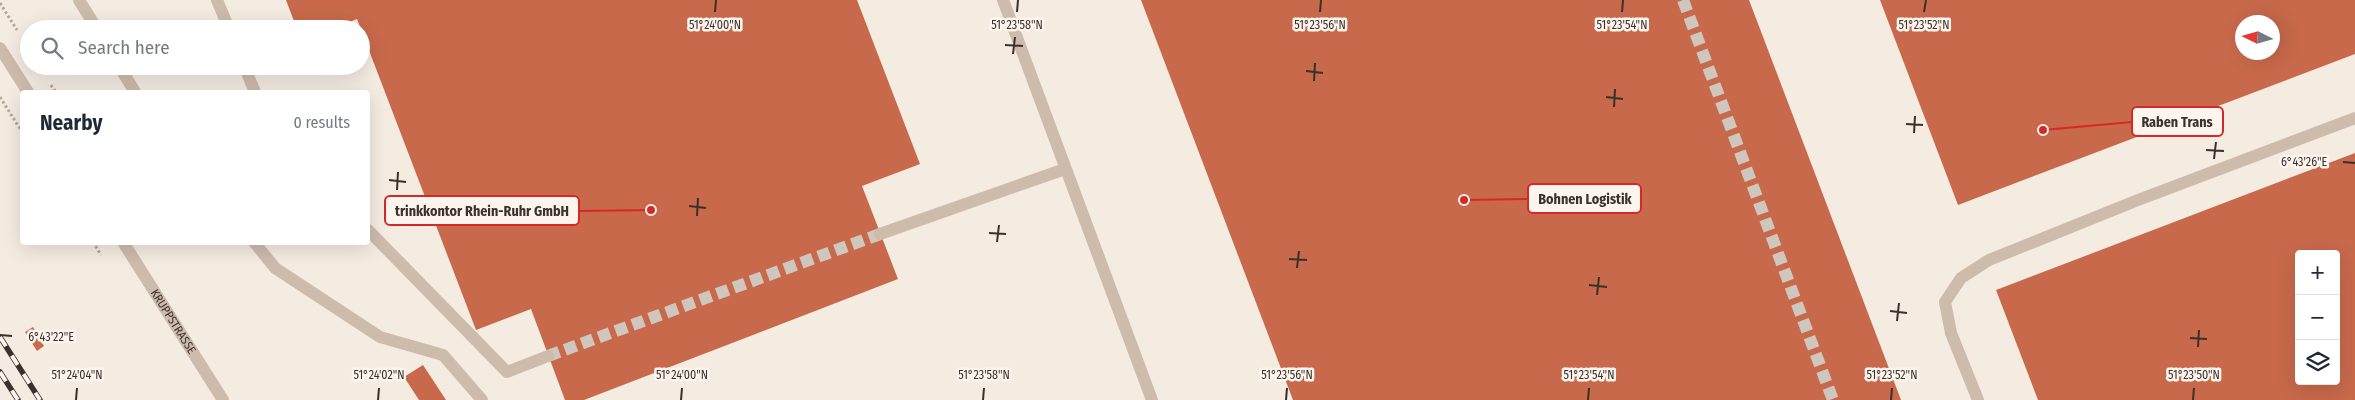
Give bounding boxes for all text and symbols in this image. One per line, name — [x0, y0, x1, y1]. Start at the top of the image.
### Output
north arrow — [2235, 15, 2280, 60]
text: 51°24'00"N — [689, 18, 741, 32]
text: 51°23'58"N — [991, 18, 1043, 32]
text: 51°23'56"N — [1294, 18, 1346, 32]
text: 51°23'54"N — [1597, 18, 1647, 32]
text: 51°23'52"N — [1899, 18, 1949, 32]
search box — [20, 20, 370, 75]
icon: search — [38, 34, 66, 62]
text: Search here — [78, 36, 170, 59]
callout: Raben Trans — [2132, 107, 2223, 136]
text: Nearby — [40, 110, 102, 136]
text: 0 results — [293, 113, 350, 132]
text: Raben Trans — [2141, 114, 2213, 131]
text: 6°43'26"E — [2281, 155, 2327, 169]
callout: Bohnen Logistik — [1528, 184, 1641, 213]
text: Bohnen Logistik — [1538, 191, 1633, 208]
callout: trinkkontor Rhein-Ruhr GmbH — [385, 196, 579, 225]
text: trinkkontor Rhein-Ruhr GmbH — [395, 203, 569, 220]
map controls — [2295, 250, 2340, 385]
button: + — [2295, 250, 2340, 295]
street label: KRUPPSTRASSE — [148, 287, 199, 357]
button: − — [2295, 295, 2340, 340]
text: 6°43'22"E — [28, 330, 74, 344]
button: layers — [2295, 340, 2340, 385]
text: 51°24'04"N — [51, 368, 103, 382]
text: 51°24'02"N — [353, 368, 405, 382]
text: 51°24'00"N — [656, 368, 708, 382]
text: 51°23'58"N — [958, 368, 1010, 382]
text: 51°23'56"N — [1261, 368, 1313, 382]
text: 51°23'54"N — [1564, 368, 1614, 382]
text: 51°23'52"N — [1867, 368, 1917, 382]
text: 51°23'50"N — [2168, 368, 2220, 382]

